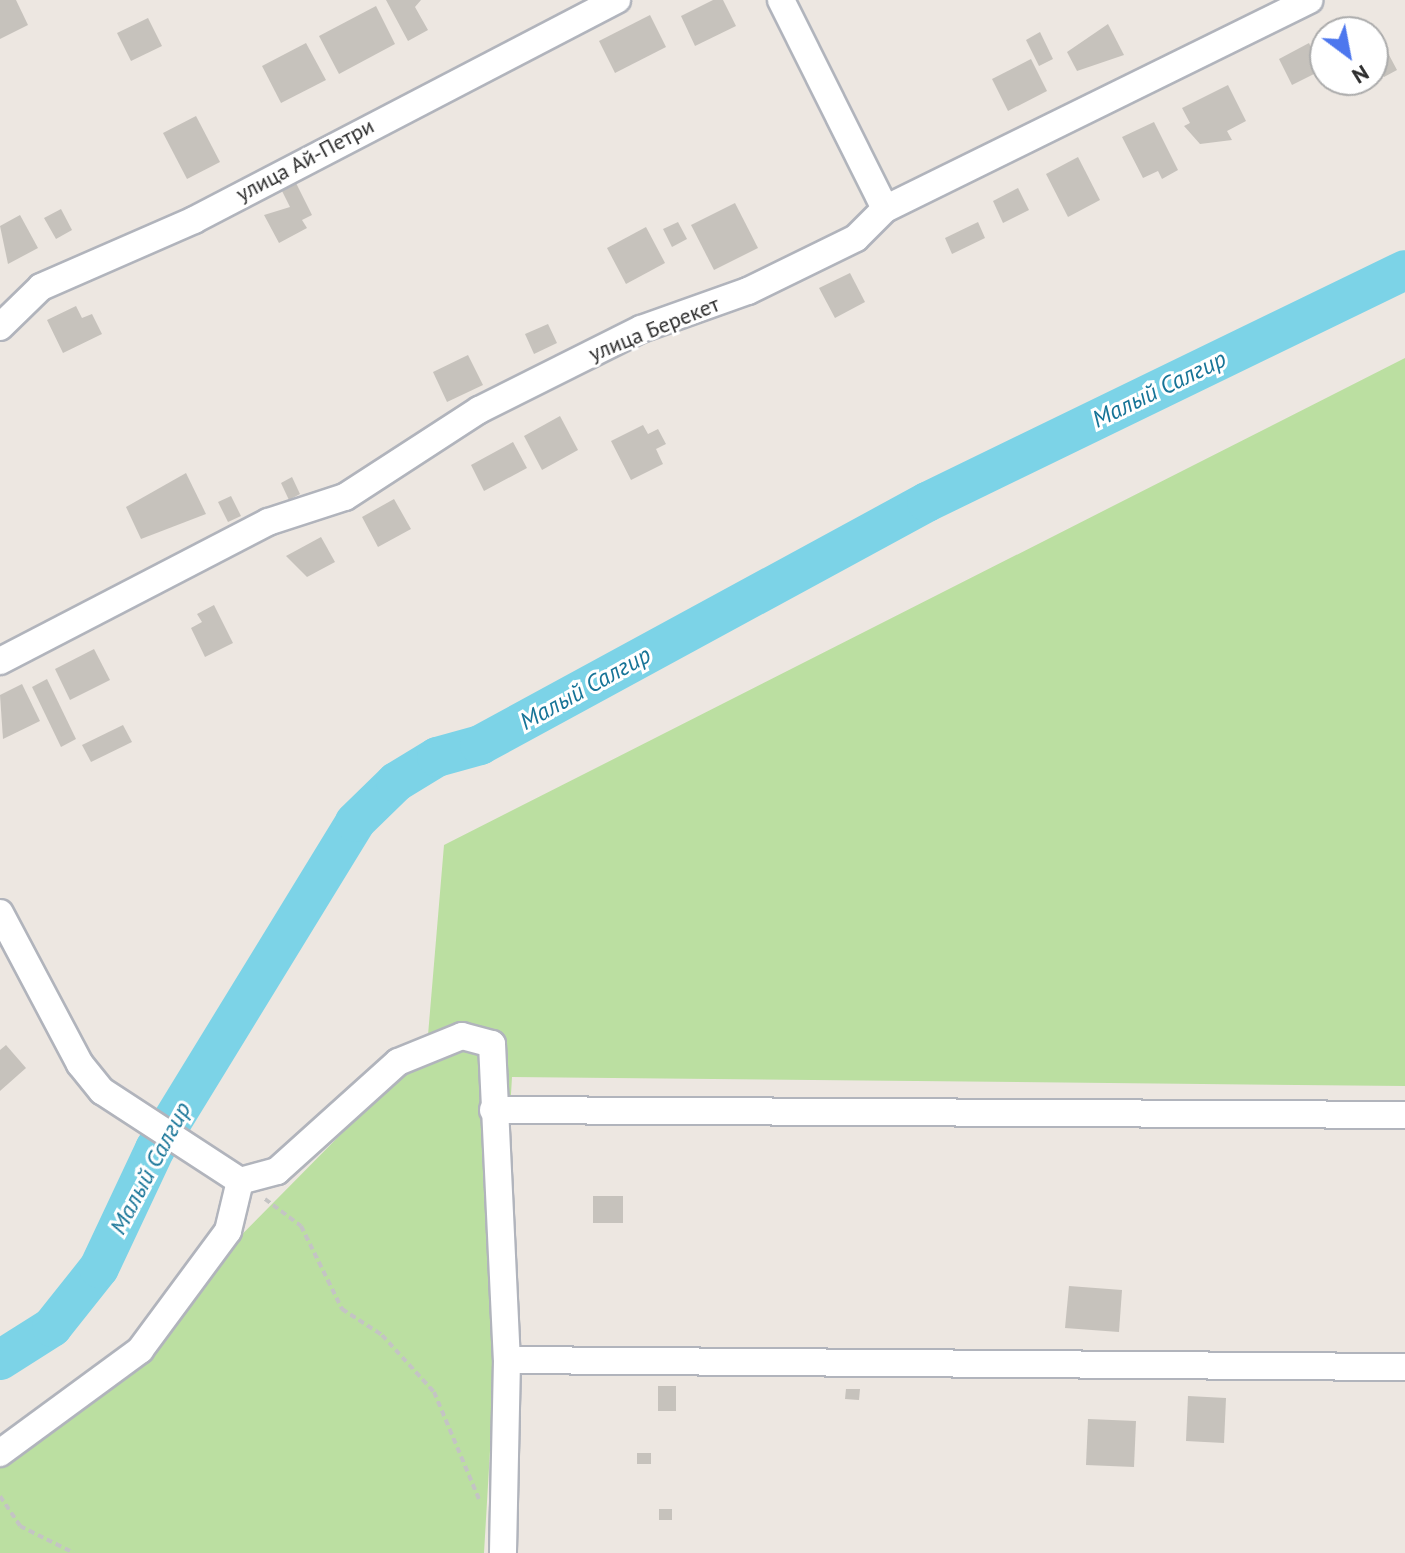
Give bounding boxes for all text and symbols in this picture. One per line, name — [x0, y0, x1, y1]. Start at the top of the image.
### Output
north arrow — [1309, 16, 1389, 96]
text: N — [1347, 59, 1374, 90]
street label: улица Ай-Петри — [231, 112, 379, 208]
street label: улица Берекет — [585, 291, 723, 367]
water label: Малый Салгир — [1087, 344, 1231, 434]
water label: Малый Салгир — [514, 640, 656, 736]
water label: Малый Салгир — [103, 1097, 197, 1239]

